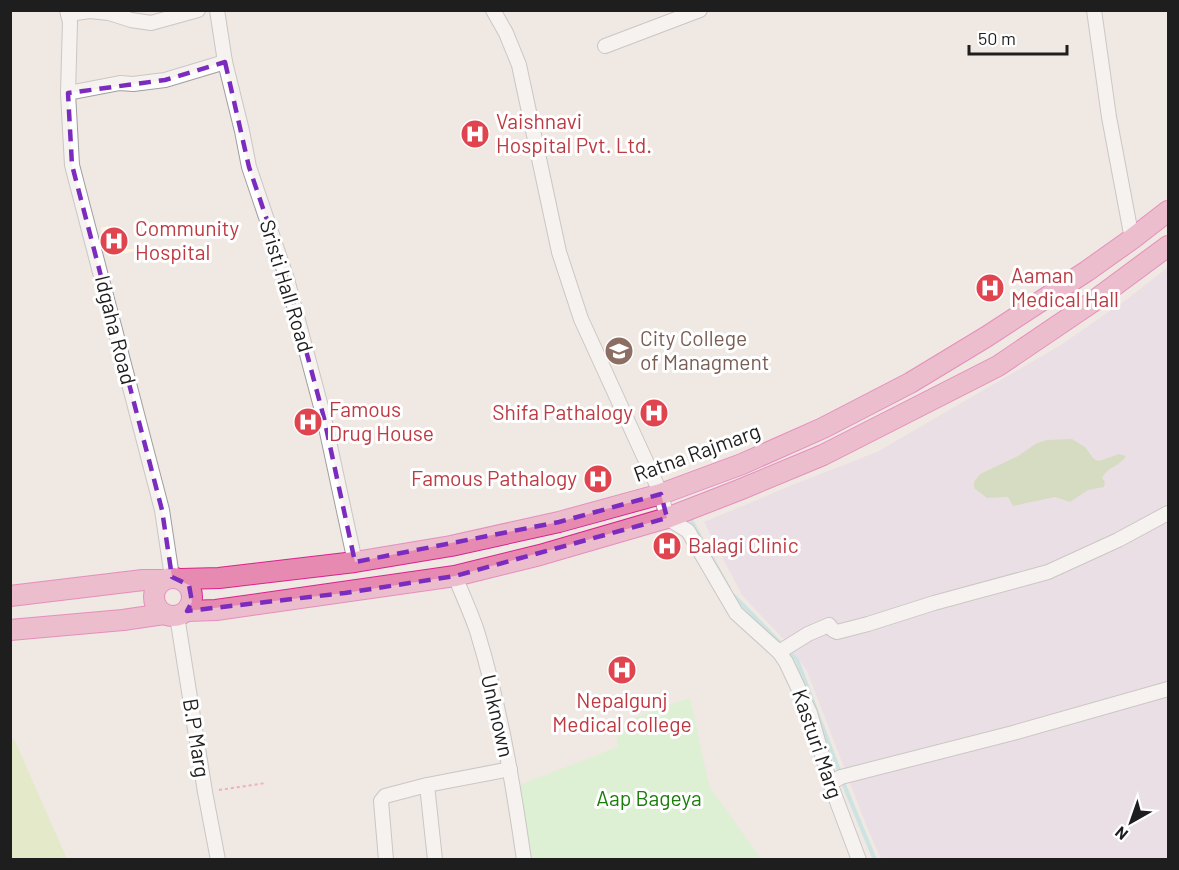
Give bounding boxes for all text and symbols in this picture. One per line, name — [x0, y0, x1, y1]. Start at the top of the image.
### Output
scale bar — [969, 18, 1066, 56]
text: 50 m — [978, 27, 1016, 49]
place label: Vaishnavi Hospital Pvt. Ltd. — [496, 108, 652, 157]
hospital icon: Vaishnavi Hospital Pvt. Ltd. — [459, 118, 491, 150]
place label: Community Hospital — [135, 215, 239, 264]
street label: Sristi Hall Road — [255, 216, 319, 355]
hospital icon: Community Hospital — [98, 225, 130, 257]
place label: Aaman Medical Hall — [1011, 262, 1119, 311]
street label: Idgaha Road — [91, 272, 142, 387]
hospital icon: Aaman Medical Hall — [974, 272, 1006, 304]
place label: City College of Managment — [640, 325, 769, 374]
school or university icon: City College of Managment — [603, 335, 635, 367]
place label: Famous Drug House — [329, 396, 434, 445]
hospital icon: Shifa Pathalogy — [638, 397, 670, 429]
place label: Shifa Pathalogy — [492, 399, 633, 424]
hospital icon: Famous Drug House — [292, 406, 324, 438]
street label: Ratna Rajmarg — [630, 417, 763, 486]
hospital icon: Famous Pathalogy — [582, 463, 614, 495]
place label: Famous Pathalogy — [411, 465, 577, 490]
hospital icon: Balagi Clinic — [651, 530, 683, 562]
place label: Balagi Clinic — [688, 532, 799, 557]
hospital icon: Nepalgunj Medical college — [606, 654, 638, 686]
street label: Unknown — [477, 672, 520, 759]
street label: Kasturi Marg — [788, 685, 849, 802]
place label: Nepalgunj Medical college — [552, 687, 692, 736]
street label: B.P Marg — [179, 696, 216, 779]
park label: Aap Bageya — [596, 785, 702, 810]
north arrow — [1101, 792, 1161, 852]
text: N — [1111, 823, 1131, 845]

